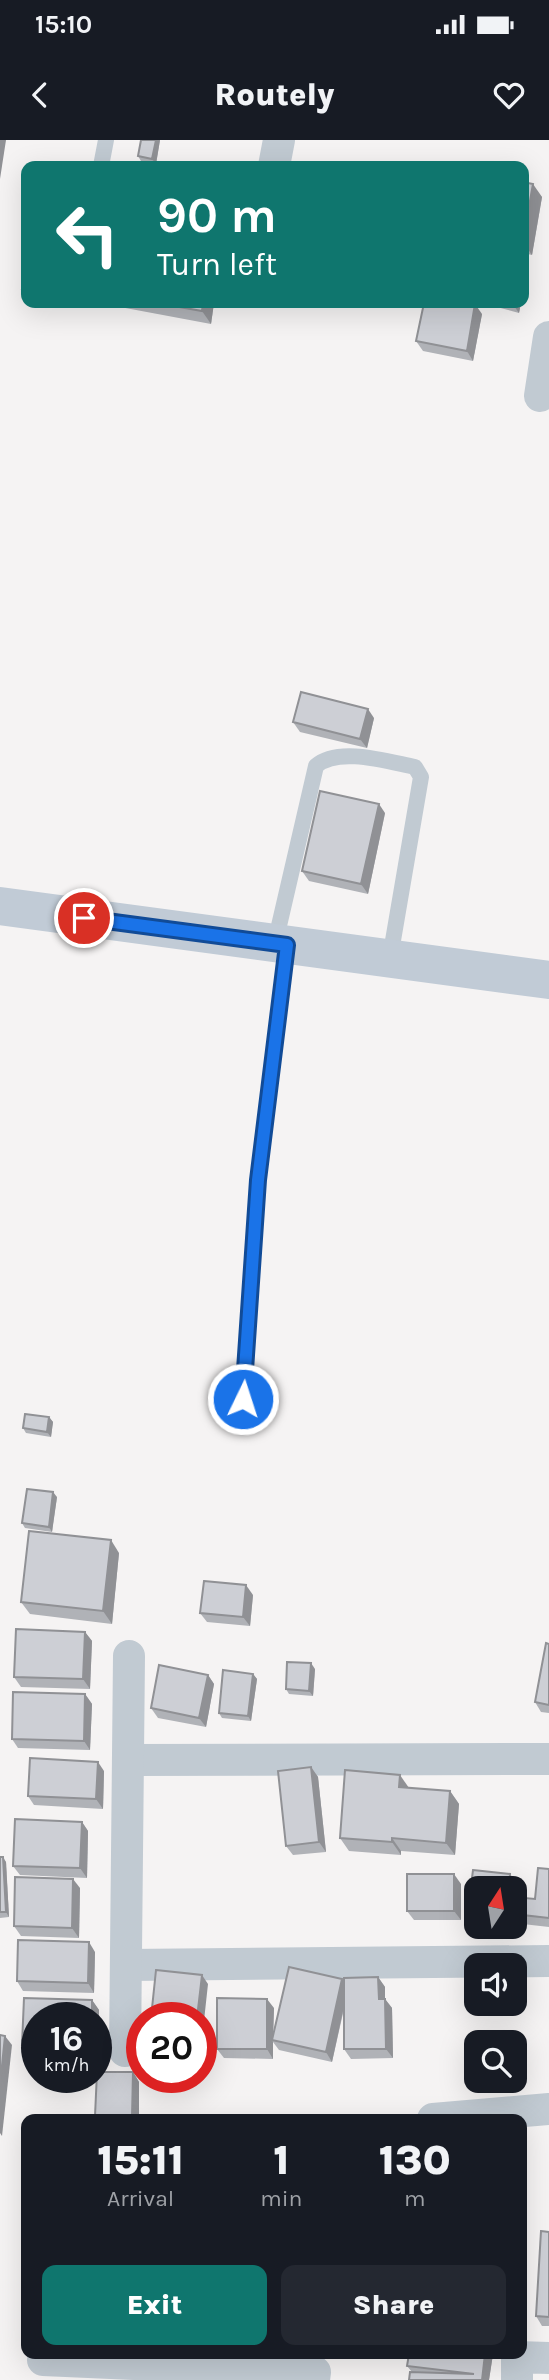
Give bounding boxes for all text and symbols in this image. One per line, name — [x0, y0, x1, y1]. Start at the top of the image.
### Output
text: 15:10 — [35, 9, 92, 40]
icon: back — [21, 76, 59, 114]
text: Routely — [215, 76, 334, 113]
icon: heart — [490, 76, 528, 114]
text: 90 m — [157, 187, 277, 244]
icon: left — [42, 189, 133, 280]
text: Turn left — [157, 246, 277, 283]
pin — [54, 888, 114, 948]
icon: arrive — [65, 899, 103, 937]
position arrow — [206, 1362, 280, 1436]
north arrow — [464, 1876, 527, 1939]
map controls — [464, 1876, 527, 2093]
button: sound — [464, 1953, 527, 2016]
speed limit sign: 20 — [126, 2002, 217, 2093]
text: 16 — [50, 2018, 83, 2059]
button: search — [464, 2030, 527, 2093]
text: km/h — [44, 2054, 89, 2076]
text: 15:11 — [97, 2135, 184, 2185]
text: 1 — [273, 2135, 289, 2185]
text: 130 — [379, 2135, 451, 2185]
text: Arrival — [107, 2185, 174, 2212]
text: min — [260, 2185, 302, 2212]
text: m — [404, 2185, 426, 2212]
button: Exit — [42, 2265, 267, 2345]
button: Share — [281, 2265, 506, 2345]

